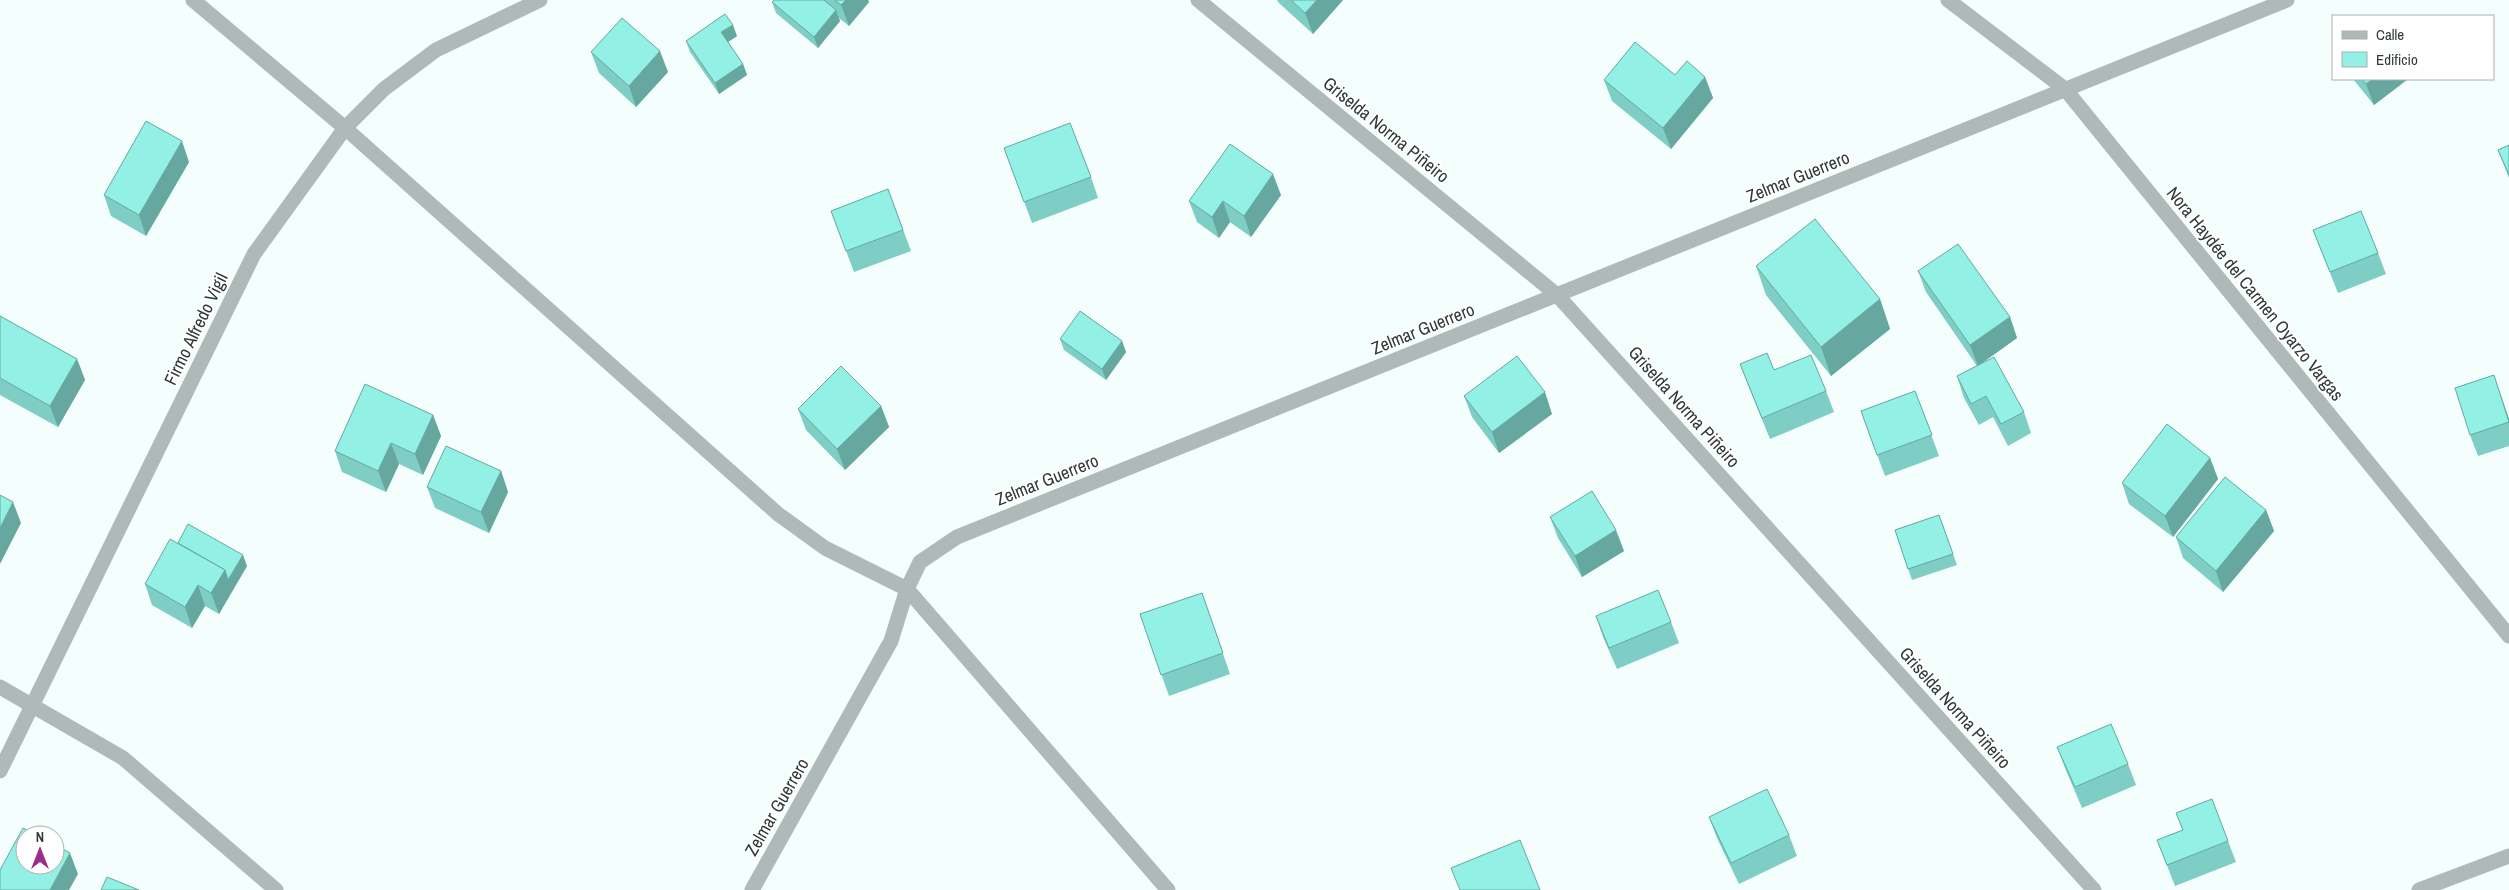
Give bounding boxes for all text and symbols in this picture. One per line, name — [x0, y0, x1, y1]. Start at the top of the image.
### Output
legend — [2332, 15, 2494, 80]
text: Calle — [2376, 24, 2404, 45]
text: Edificio — [2376, 49, 2418, 70]
street label: Griselda Norma Piñeiro — [1318, 71, 1455, 188]
street label: Zelmar Guerrero — [1743, 145, 1853, 209]
street label: Nora Haydée del Carmen Oyarzo Vargas — [2161, 181, 2350, 406]
street label: Firmo Alfredo Vigil — [158, 268, 234, 389]
street label: Zelmar Guerrero — [1368, 297, 1478, 361]
street label: Griselda Norma Piñeiro — [1623, 340, 1746, 473]
street label: Zelmar Guerrero — [992, 448, 1102, 512]
street label: Griselda Norma Piñeiro — [1894, 641, 2017, 774]
street label: Zelmar Guerrero — [738, 753, 815, 860]
north arrow — [15, 825, 65, 875]
text: N — [36, 828, 44, 846]

